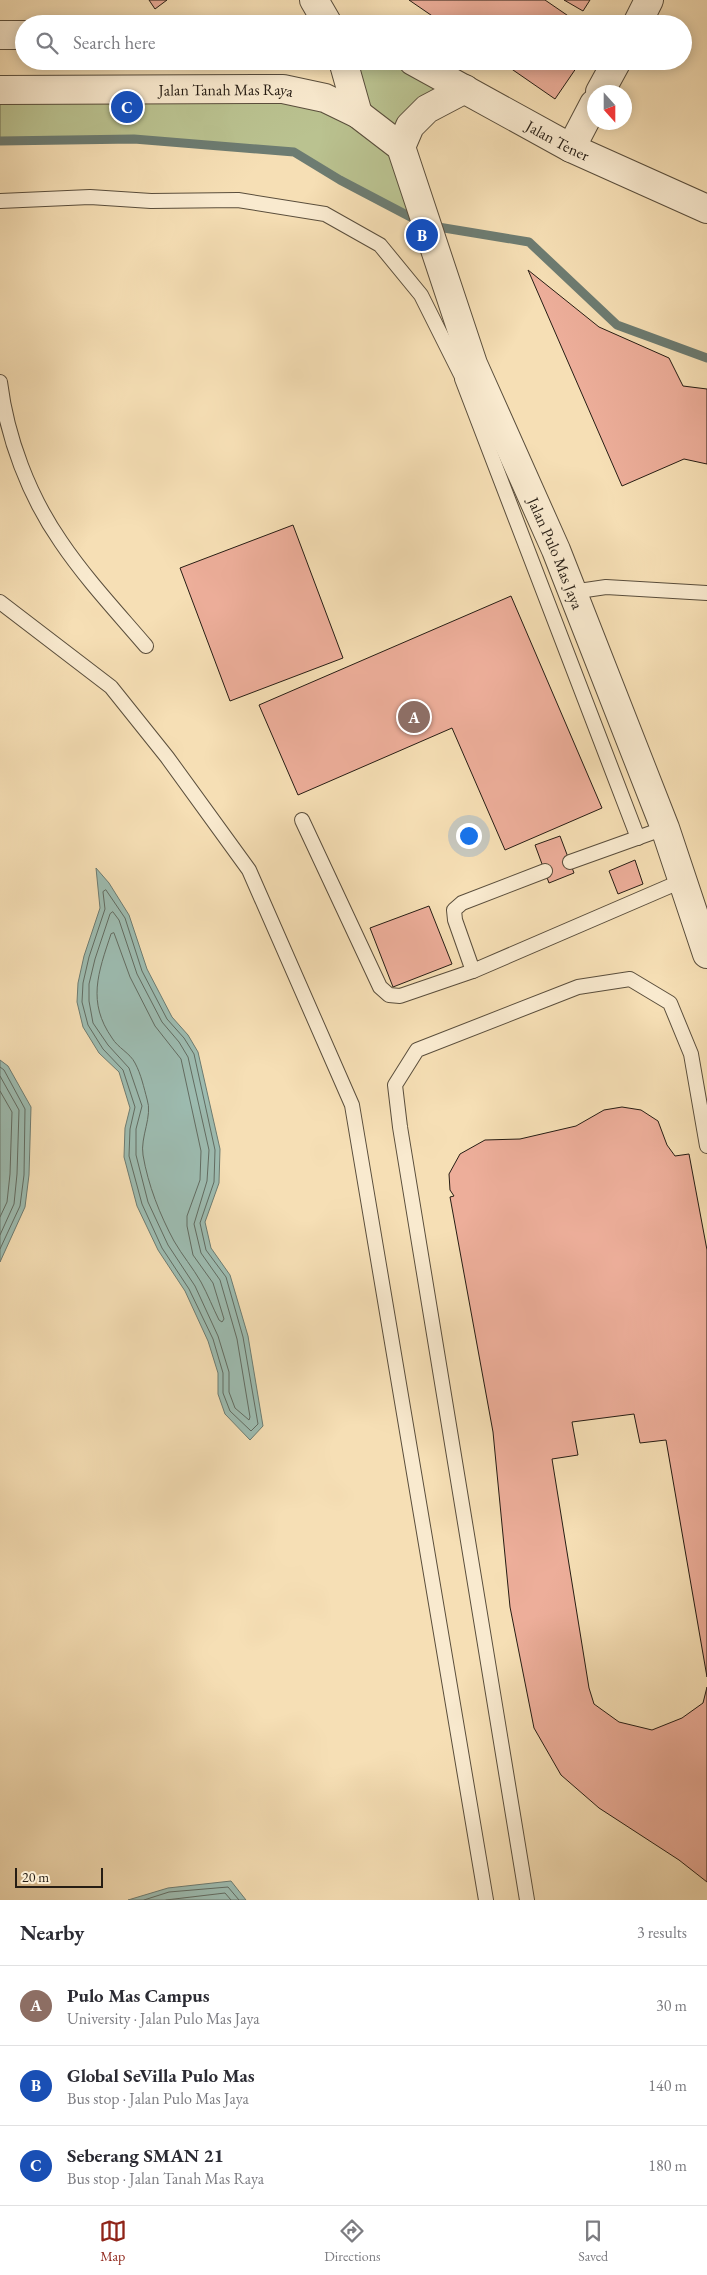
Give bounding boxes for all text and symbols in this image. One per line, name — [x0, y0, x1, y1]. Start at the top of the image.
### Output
search box — [15, 15, 692, 70]
icon: search — [33, 29, 61, 57]
text: Search here — [73, 30, 155, 55]
street label: Jalan Tanah Mas Raya — [156, 78, 296, 102]
north arrow — [587, 85, 632, 130]
pin: C — [111, 88, 143, 126]
street label: Jalan Tener — [520, 114, 593, 166]
pin: B — [406, 216, 438, 254]
street label: Jalan Pulo Mas Jaya — [522, 492, 589, 613]
pin: A — [398, 698, 430, 736]
your location — [456, 823, 482, 849]
scale bar — [15, 1865, 102, 1888]
text: 20 m — [22, 1868, 49, 1886]
text: Nearby — [20, 1919, 84, 1946]
text: 3 results — [637, 1922, 687, 1943]
text: Pulo Mas Campus — [67, 1983, 210, 2008]
text: A — [30, 1995, 42, 2016]
text: 30 m — [656, 1995, 687, 2016]
text: University · Jalan Pulo Mas Jaya — [67, 2008, 260, 2029]
text: Global SeVilla Pulo Mas — [67, 2063, 255, 2088]
text: B — [31, 2075, 41, 2096]
text: 140 m — [648, 2075, 687, 2096]
text: Bus stop · Jalan Pulo Mas Jaya — [67, 2088, 249, 2109]
text: Seberang SMAN 21 — [67, 2143, 224, 2168]
text: C — [30, 2155, 42, 2176]
text: 180 m — [648, 2155, 687, 2176]
text: Bus stop · Jalan Tanah Mas Raya — [67, 2168, 264, 2189]
tab: Map — [99, 2217, 127, 2265]
tab: Directions — [324, 2217, 381, 2265]
tab: Saved — [578, 2217, 608, 2265]

